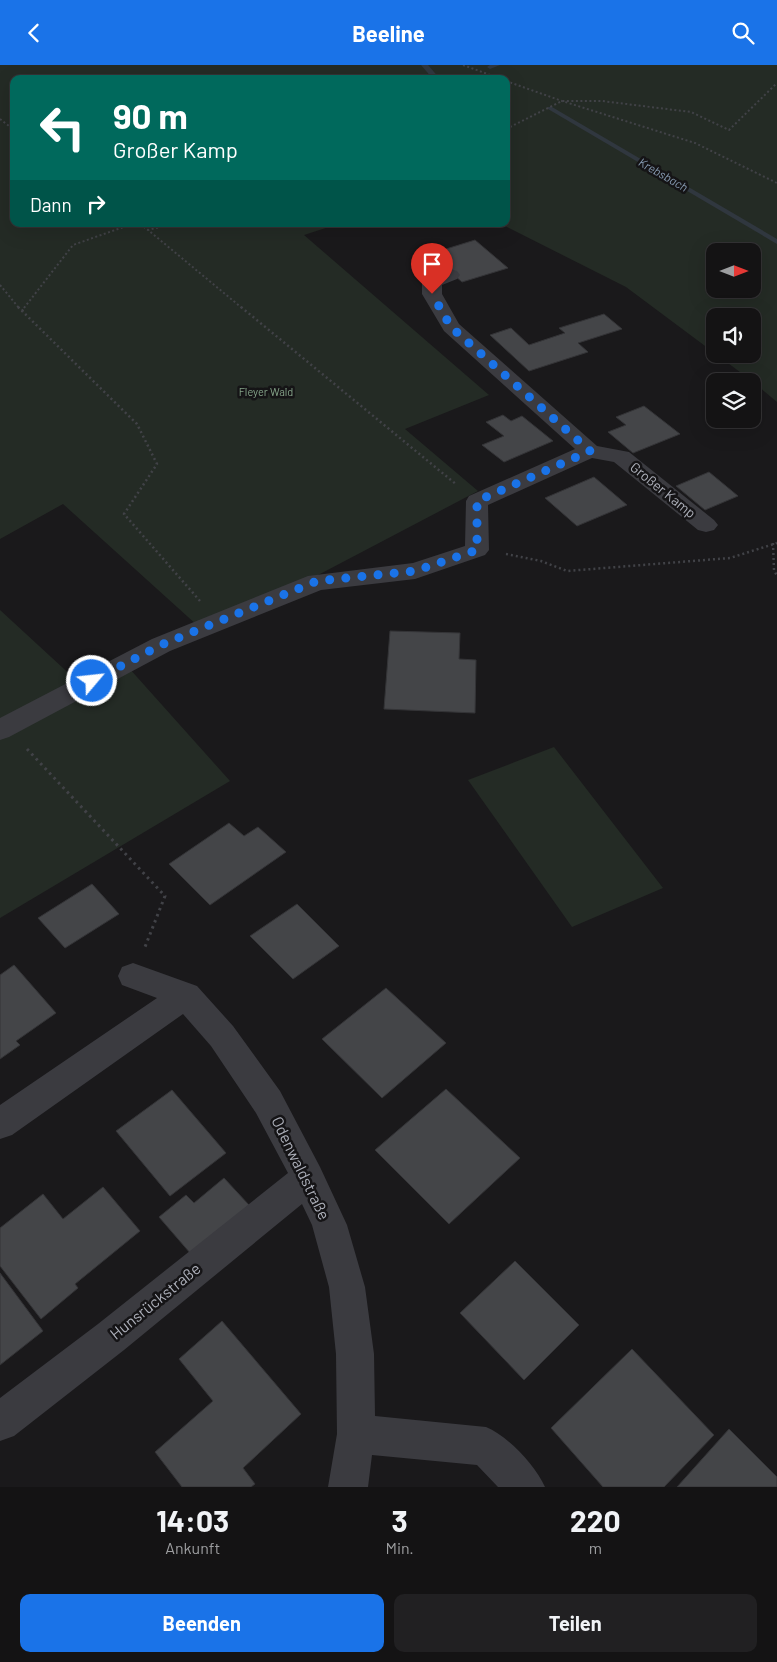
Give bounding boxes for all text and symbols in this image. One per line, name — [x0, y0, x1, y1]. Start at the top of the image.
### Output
icon: back — [20, 19, 48, 47]
icon: search — [729, 19, 757, 47]
text: Beeline — [352, 20, 425, 46]
text: 90 m — [113, 94, 188, 136]
icon: left — [30, 95, 95, 160]
text: Großer Kamp — [113, 136, 238, 162]
water label: Krebsbach — [636, 154, 691, 194]
icon: right — [82, 190, 110, 218]
text: Dann — [30, 193, 72, 216]
pin — [411, 243, 453, 294]
north arrow — [706, 243, 761, 297]
map controls — [706, 243, 761, 428]
icon: arrive — [418, 250, 446, 278]
button: sound — [706, 308, 761, 363]
button: layers — [706, 373, 761, 428]
park label: Fleyer Wald — [239, 385, 293, 398]
street label: Großer Kamp — [627, 458, 700, 521]
position arrow — [65, 654, 117, 706]
street label: Odenwaldstraße — [268, 1113, 335, 1223]
street label: Hunsrückstraße — [106, 1258, 204, 1343]
text: 14:03 — [156, 1502, 229, 1538]
text: 3 — [392, 1502, 408, 1538]
text: 220 — [570, 1502, 621, 1538]
text: Ankunft — [165, 1538, 220, 1557]
text: Min. — [386, 1538, 414, 1557]
text: m — [589, 1538, 602, 1557]
button: Beenden — [20, 1594, 384, 1652]
button: Teilen — [394, 1594, 757, 1652]

